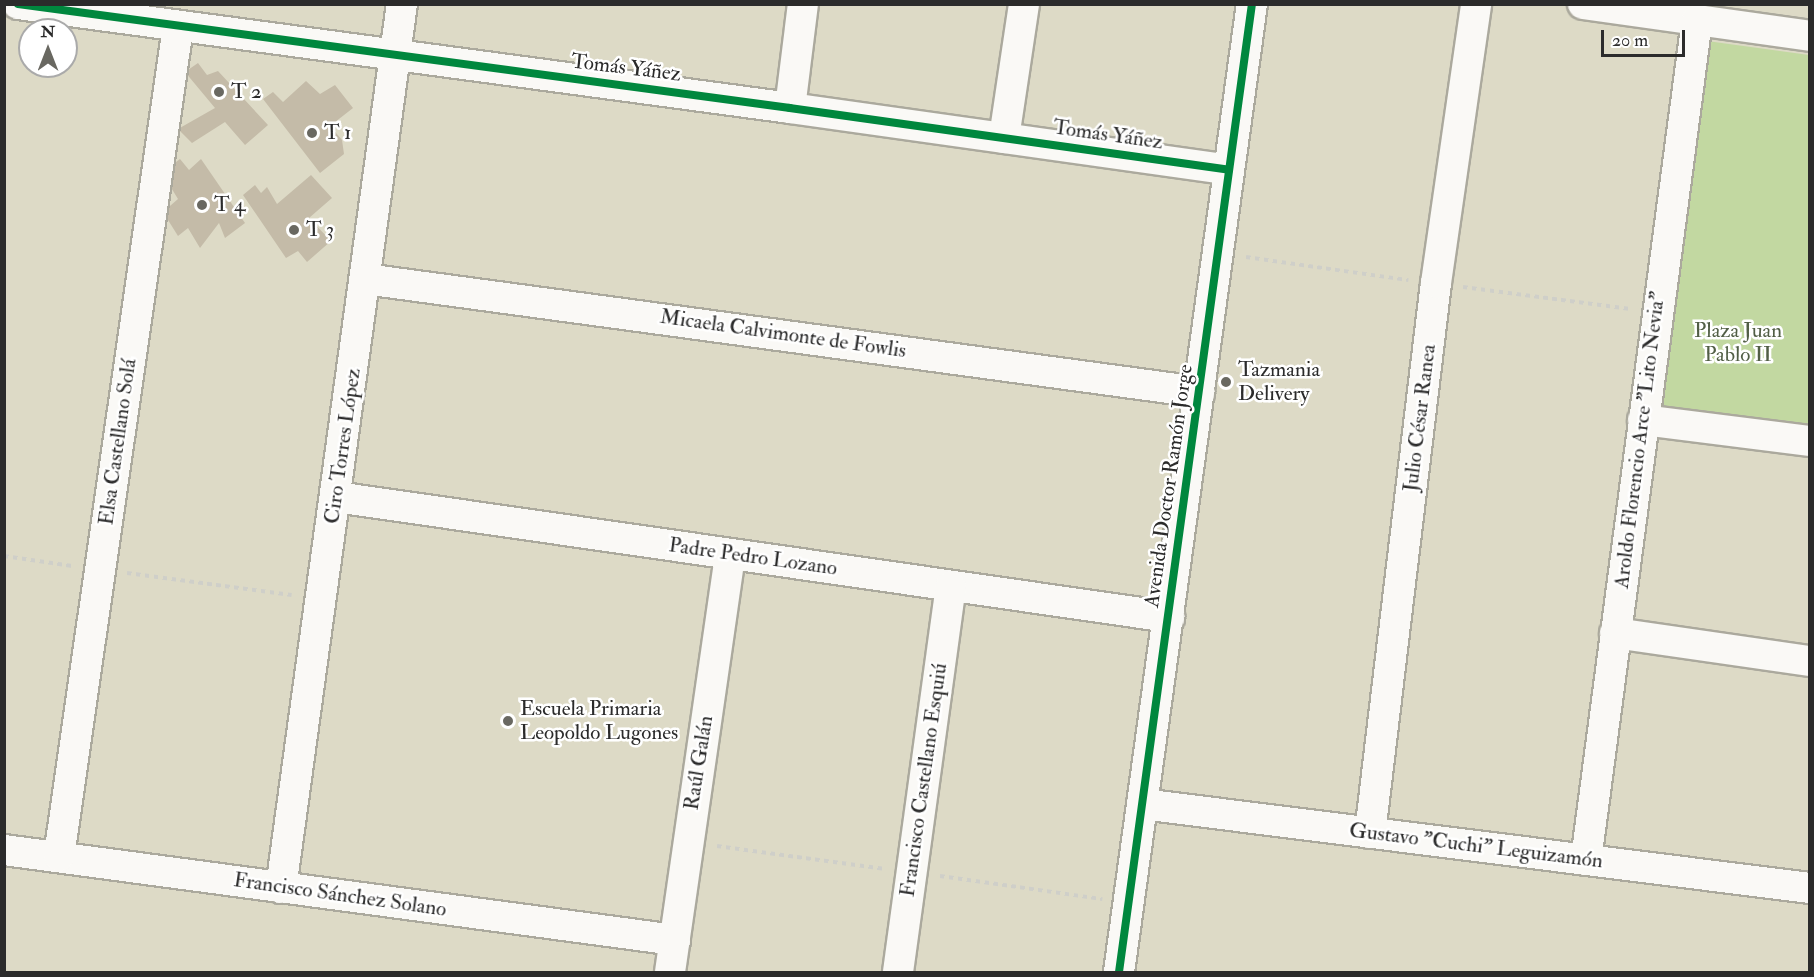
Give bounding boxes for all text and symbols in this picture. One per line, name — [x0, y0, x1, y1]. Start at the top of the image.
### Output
north arrow — [18, 18, 78, 78]
scale bar — [1604, 18, 1688, 56]
text: N — [41, 22, 55, 42]
text: 20 m — [1612, 29, 1648, 52]
street label: Tomás Yáñez — [570, 49, 682, 87]
place label: T 2 — [231, 79, 262, 105]
marker: T 2 — [212, 85, 226, 99]
street label: Tomás Yáñez — [1052, 115, 1164, 155]
place label: T 1 — [324, 120, 352, 146]
marker: T 1 — [305, 126, 319, 140]
place label: T 4 — [214, 192, 245, 218]
marker: T 4 — [195, 198, 209, 212]
place label: T 3 — [306, 217, 334, 243]
marker: T 3 — [287, 223, 301, 237]
street label: Aroldo Florencio Arce "Lito Nevia" — [1609, 290, 1671, 590]
street label: Micaela Calvimonte de Fowlis — [658, 304, 908, 364]
park label: Plaza Juan Pablo II — [1694, 318, 1782, 368]
street label: Julio César Ranea — [1398, 343, 1442, 493]
street label: Elsa Castellano Solá — [94, 357, 142, 527]
place label: Tazmania Delivery — [1238, 357, 1320, 407]
street label: Avenida Doctor Ramón Jorge — [1139, 363, 1199, 609]
street label: Ciro Torres López — [320, 366, 366, 526]
marker: Tazmania Delivery — [1219, 375, 1233, 389]
street label: Padre Pedro Lozano — [667, 533, 839, 581]
street label: Francisco Castellano Esquiú — [895, 661, 953, 899]
place label: Escuela Primaria Leopoldo Lugones — [520, 696, 678, 746]
marker: Escuela Primaria Leopoldo Lugones — [501, 714, 515, 728]
street label: Raúl Galán — [679, 714, 719, 812]
street label: Gustavo "Cuchi" Leguizamón — [1348, 818, 1604, 874]
street label: Francisco Sánchez Solano — [232, 868, 448, 922]

